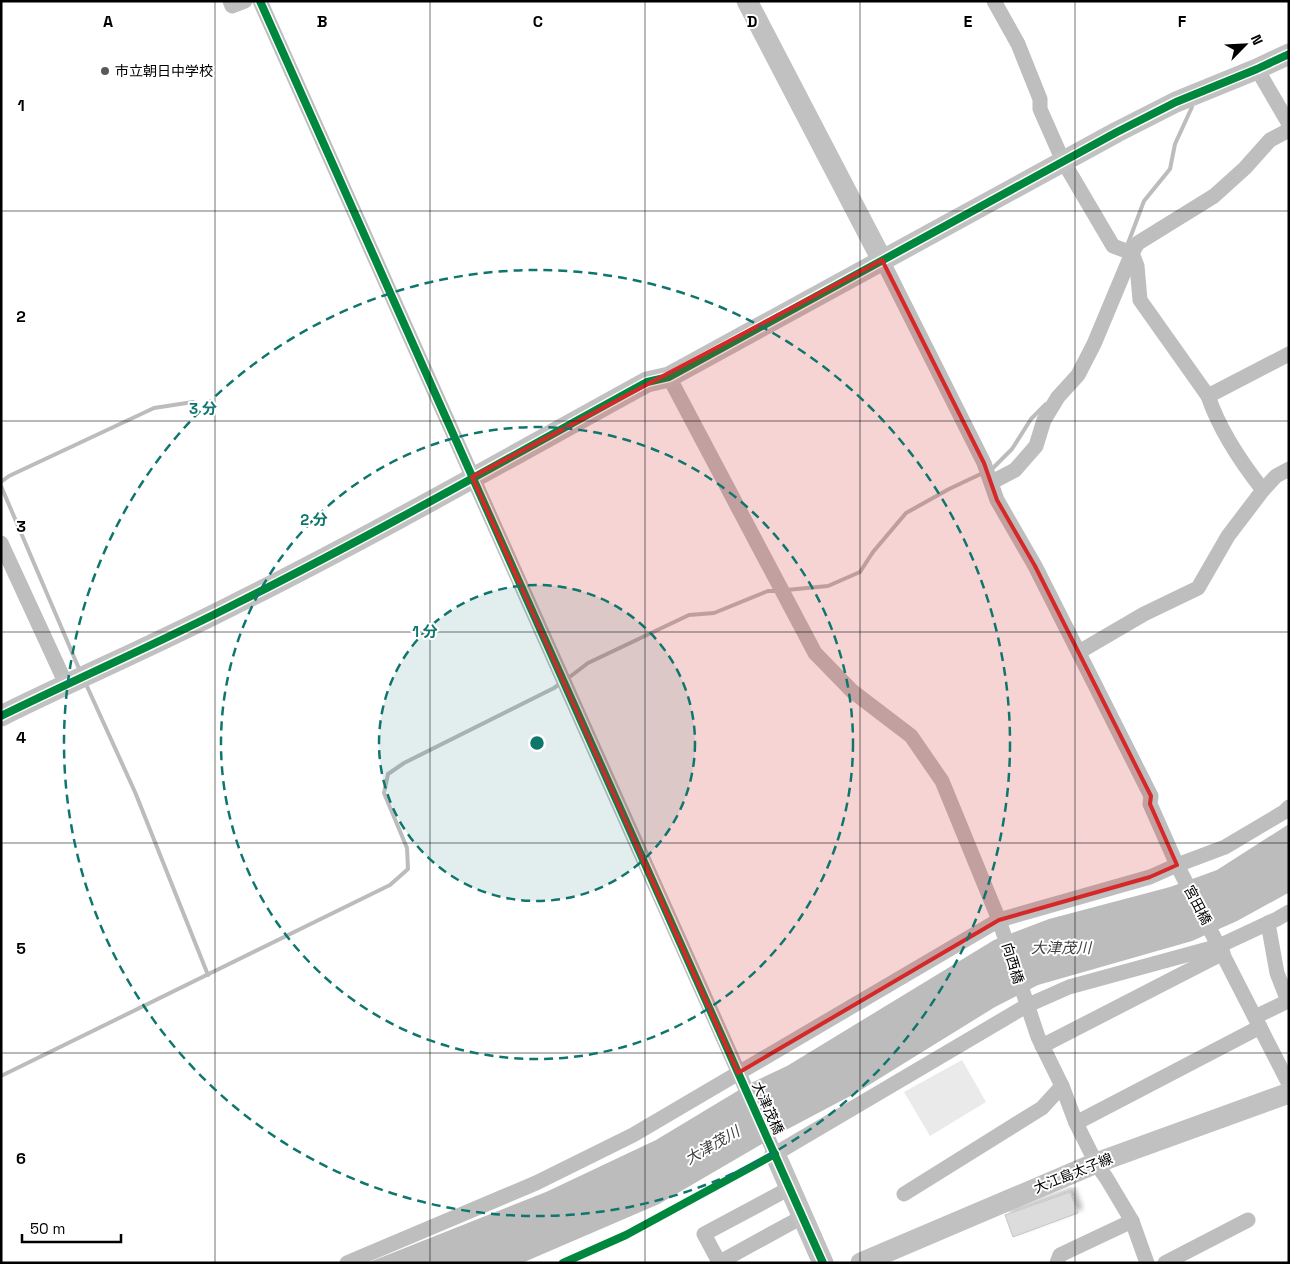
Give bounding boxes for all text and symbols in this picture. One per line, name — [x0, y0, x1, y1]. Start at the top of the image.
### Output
text: A — [103, 11, 113, 32]
text: B — [317, 11, 327, 32]
text: C — [533, 11, 543, 32]
text: D — [747, 11, 757, 32]
text: E — [964, 11, 973, 32]
text: F — [1178, 11, 1187, 32]
north arrow — [1220, 20, 1270, 70]
text: N — [1247, 32, 1267, 48]
place label: 市立朝日中学校 — [115, 62, 213, 80]
marker: 市立朝日中学校 — [99, 65, 111, 77]
text: 1 — [17, 95, 25, 116]
text: 2 — [16, 306, 26, 327]
text: 3 分 — [189, 399, 217, 418]
text: 2 分 — [300, 510, 328, 529]
text: 3 — [16, 516, 26, 537]
text: 1 分 — [412, 622, 438, 641]
text: 4 — [16, 727, 26, 748]
centre of rings — [528, 734, 546, 752]
street label: 宮田橋 — [1180, 882, 1216, 928]
text: 5 — [16, 938, 26, 959]
water label: 大津茂川 — [1031, 938, 1093, 957]
street label: 向西橋 — [998, 940, 1028, 986]
street label: 大津茂橋 — [748, 1079, 788, 1137]
water label: 大津茂川 — [681, 1121, 744, 1168]
text: 6 — [16, 1148, 26, 1169]
street label: 大江島太子線 — [1031, 1149, 1115, 1197]
scale bar — [22, 1212, 121, 1244]
text: 50 m — [30, 1219, 65, 1238]

